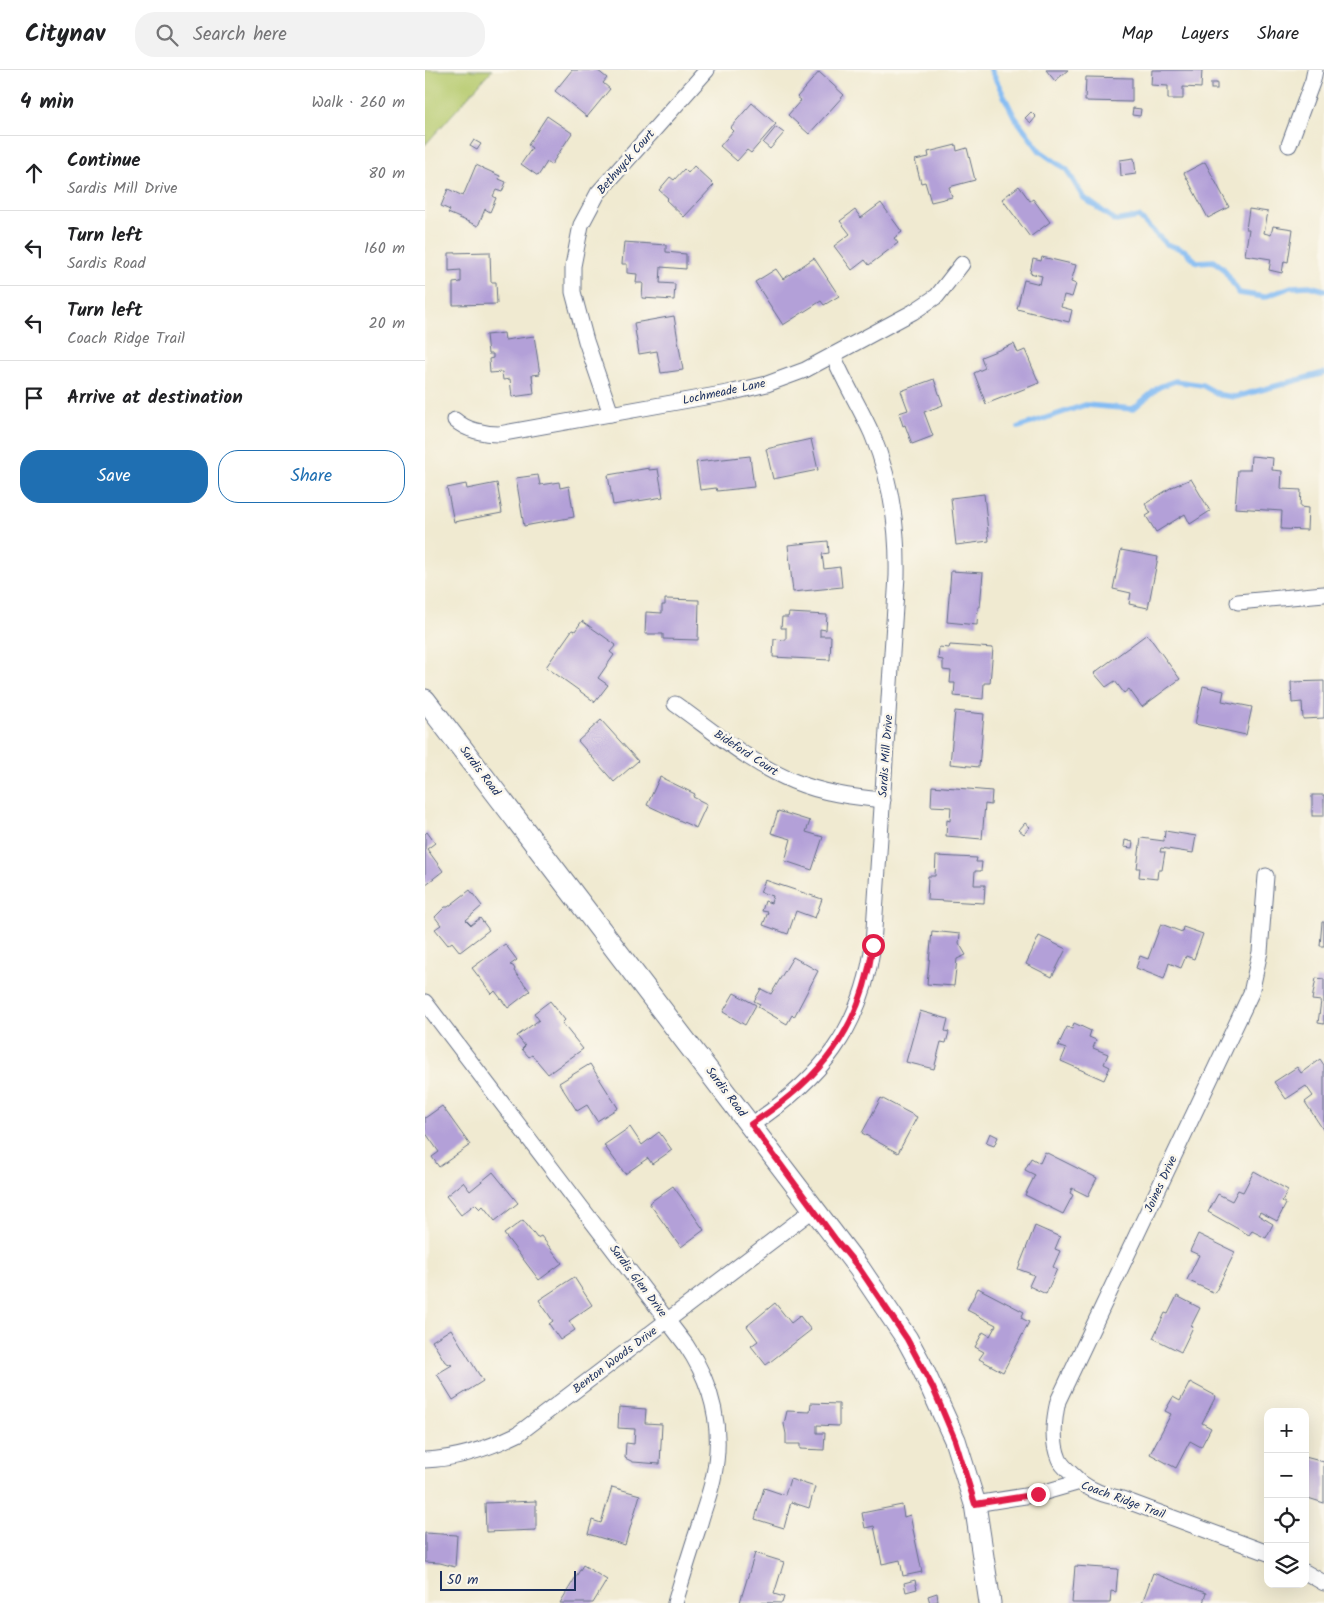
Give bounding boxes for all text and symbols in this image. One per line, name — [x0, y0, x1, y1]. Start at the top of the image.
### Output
search box — [135, 12, 485, 57]
text: Citynav — [25, 15, 105, 54]
text: Search here — [193, 20, 287, 50]
text: Map — [1122, 20, 1153, 49]
text: Layers — [1181, 20, 1229, 49]
text: Share — [1257, 20, 1299, 49]
icon: search — [153, 21, 181, 49]
text: 4 min — [20, 86, 74, 119]
text: Walk · 260 m — [312, 90, 405, 115]
street label: Bethwyck Court — [592, 125, 660, 199]
text: Continue — [67, 146, 140, 176]
icon: ahead — [20, 159, 48, 187]
text: 80 m — [368, 161, 405, 186]
text: Sardis Mill Drive — [67, 176, 177, 201]
text: Turn left — [67, 221, 142, 251]
icon: left — [20, 234, 48, 262]
text: 160 m — [364, 236, 405, 261]
text: Sardis Road — [67, 251, 145, 276]
text: Turn left — [67, 296, 142, 326]
icon: left — [20, 309, 48, 337]
text: 20 m — [369, 311, 405, 336]
text: Coach Ridge Trail — [67, 326, 185, 351]
street label: Lochmeade Lane — [681, 374, 768, 410]
text: Arrive at destination — [67, 383, 243, 413]
icon: arrive — [20, 384, 48, 412]
button: Save — [20, 450, 208, 503]
button: Share — [218, 450, 405, 503]
street label: Sardis Mill Drive — [874, 713, 898, 798]
street label: Bideford Court — [710, 725, 782, 781]
street label: Sardis Road — [455, 742, 506, 801]
route start — [862, 934, 885, 957]
street label: Sardis Road — [701, 1063, 752, 1122]
street label: Joines Drive — [1140, 1152, 1183, 1216]
street label: Sardis Glen Drive — [604, 1241, 672, 1322]
street label: Benton Woods Drive — [569, 1321, 662, 1398]
map controls — [1264, 1408, 1309, 1588]
button: + — [1264, 1408, 1309, 1453]
button: − — [1264, 1453, 1309, 1498]
street label: Coach Ridge Trail — [1078, 1476, 1168, 1524]
route end — [1027, 1483, 1050, 1506]
button: locate — [1264, 1498, 1309, 1543]
button: layers — [1264, 1543, 1309, 1588]
scale bar — [440, 1568, 576, 1591]
text: 50 m — [447, 1569, 478, 1591]

